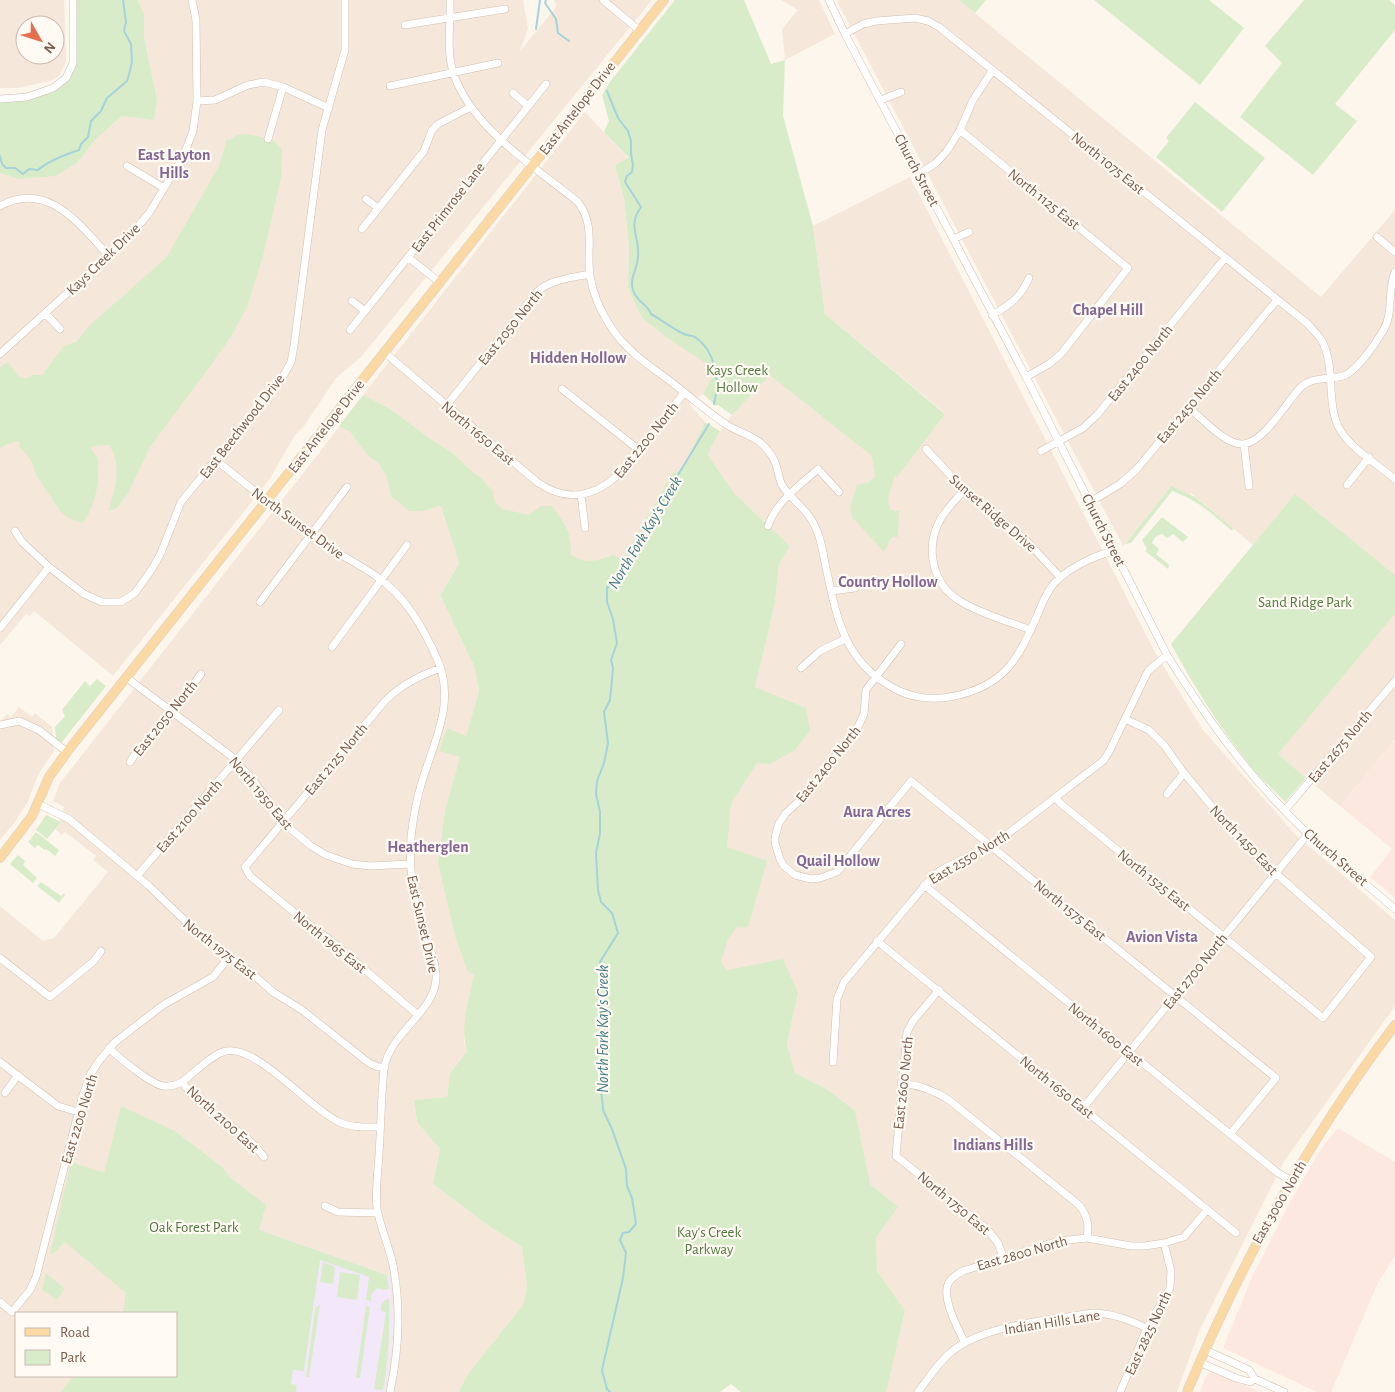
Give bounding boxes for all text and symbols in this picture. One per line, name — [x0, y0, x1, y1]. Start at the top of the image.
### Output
north arrow — [15, 15, 65, 65]
text: N — [41, 39, 58, 56]
street label: East Antelope Drive — [536, 59, 618, 158]
street label: North 1075 East — [1068, 129, 1147, 197]
street label: Church Street — [891, 132, 942, 209]
district label: East Layton Hills — [138, 147, 210, 181]
street label: East Primrose Lane — [409, 160, 488, 255]
street label: North 1125 East — [1005, 166, 1082, 233]
street label: Kays Creek Drive — [64, 221, 143, 298]
street label: East 2050 North — [475, 287, 545, 368]
district label: Chapel Hill — [1073, 302, 1143, 318]
street label: East 2400 North — [1105, 322, 1176, 404]
district label: Hidden Hollow — [530, 350, 627, 366]
park label: Kays Creek Hollow — [706, 363, 768, 395]
street label: East 2450 North — [1154, 366, 1225, 446]
street label: East Beechwood Drive — [197, 371, 288, 481]
street label: East Antelope Drive — [285, 377, 367, 476]
street label: North 1650 East — [438, 399, 517, 468]
street label: East 2200 North — [611, 399, 682, 481]
street label: Sunset Ridge Drive — [946, 472, 1039, 555]
water label: North Fork Kay's Creek — [605, 473, 685, 592]
street label: North Sunset Drive — [249, 485, 347, 562]
street label: Church Street — [1079, 491, 1128, 569]
district label: Country Hollow — [838, 574, 938, 591]
park label: Sand Ridge Park — [1258, 595, 1352, 610]
street label: East 2050 North — [130, 678, 200, 759]
street label: East 2675 North — [1306, 707, 1375, 786]
street label: East 2125 North — [302, 720, 371, 798]
street label: East 2400 North — [793, 723, 864, 805]
street label: North 1950 East — [226, 754, 295, 833]
street label: East 2100 North — [154, 777, 225, 856]
street label: North 1450 East — [1207, 803, 1281, 878]
district label: Aura Acres — [843, 804, 911, 820]
street label: Church Street — [1301, 826, 1371, 889]
street label: East 2550 North — [926, 828, 1012, 887]
district label: Heatherglen — [387, 839, 469, 855]
street label: North 1525 East — [1115, 847, 1193, 914]
district label: Quail Hollow — [796, 853, 880, 870]
street label: East Sunset Drive — [404, 874, 441, 975]
street label: North 1575 East — [1031, 877, 1109, 944]
street label: North 1965 East — [290, 908, 369, 976]
street label: North 1975 East — [180, 916, 259, 983]
district label: Avion Vista — [1126, 929, 1198, 945]
street label: East 2700 North — [1160, 931, 1230, 1012]
water label: North Fork Kay's Creek — [595, 965, 611, 1093]
street label: North 1600 East — [1065, 1000, 1146, 1069]
street label: East 2600 North — [891, 1036, 916, 1130]
street label: North 1650 East — [1017, 1053, 1097, 1122]
street label: East 2200 North — [59, 1072, 100, 1166]
street label: North 2100 East — [184, 1083, 262, 1156]
district label: Indians Hills — [953, 1137, 1033, 1153]
street label: East 3000 North — [1250, 1158, 1309, 1247]
street label: North 1750 East — [915, 1169, 993, 1238]
park label: Oak Forest Park — [149, 1220, 239, 1235]
park label: Kay's Creek Parkway — [677, 1225, 742, 1257]
street label: East 2800 North — [975, 1233, 1069, 1274]
street label: East 2825 North — [1122, 1289, 1174, 1378]
street label: Indian Hills Lane — [1003, 1307, 1101, 1337]
legend — [15, 1312, 178, 1377]
text: Road — [60, 1325, 90, 1340]
text: Park — [60, 1350, 86, 1365]

